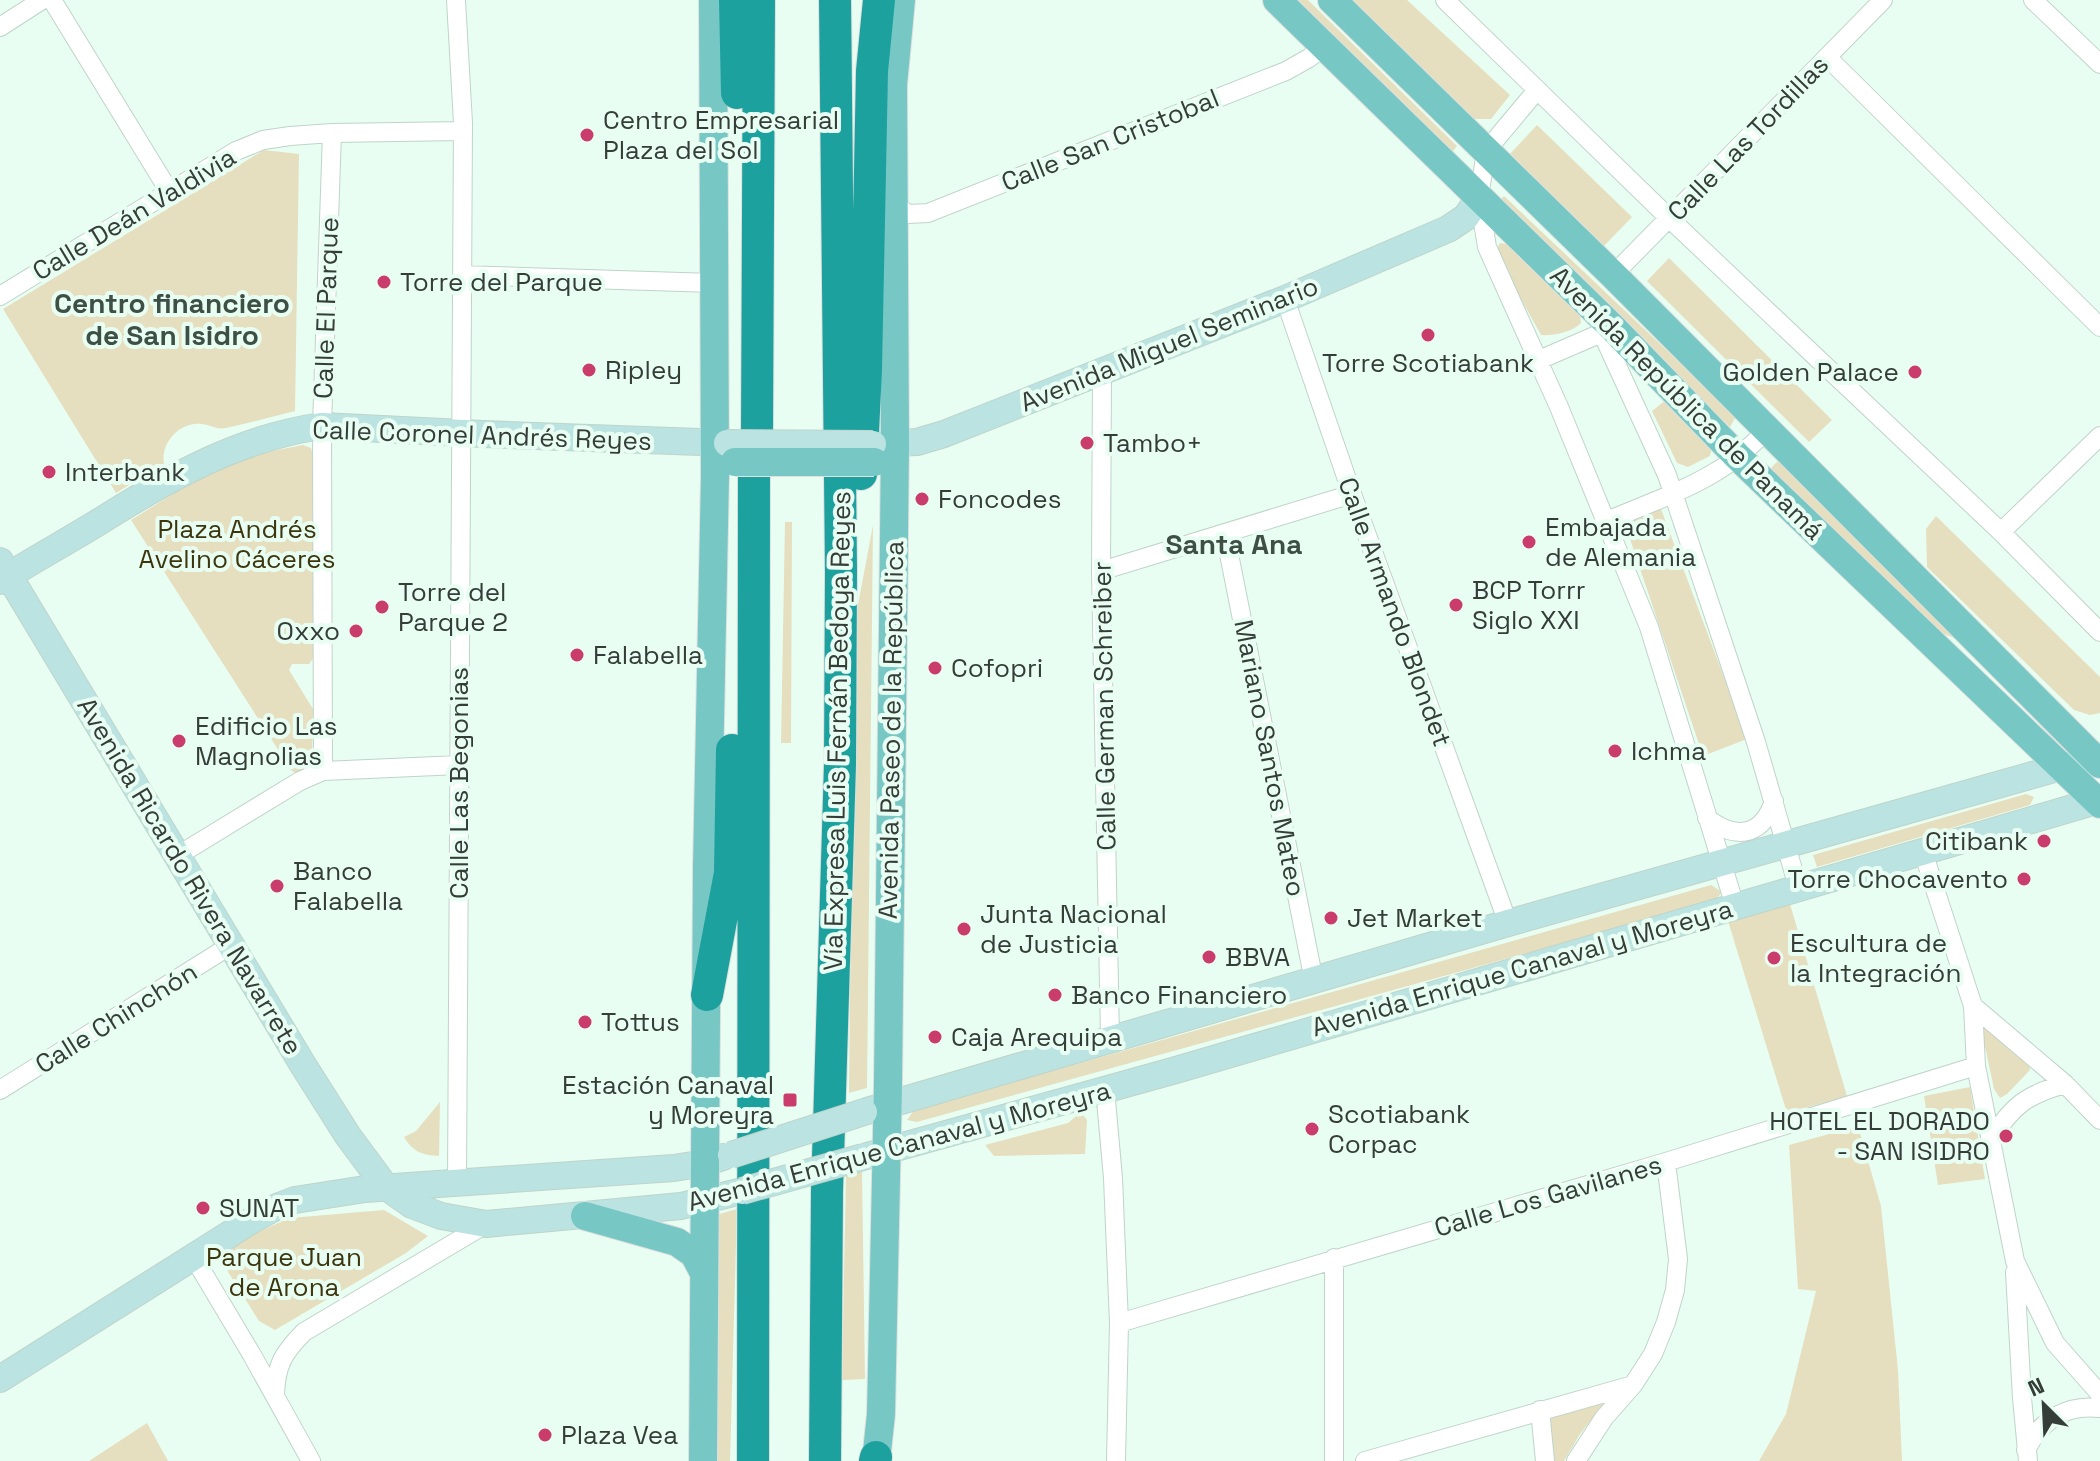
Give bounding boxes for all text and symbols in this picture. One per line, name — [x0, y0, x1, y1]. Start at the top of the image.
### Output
street label: Calle Las Tordillas — [1660, 48, 1836, 228]
street label: Calle San Cristobal — [996, 81, 1224, 199]
place label: Centro Empresarial Plaza del Sol — [603, 103, 839, 167]
marker: Centro Empresarial Plaza del Sol — [578, 126, 596, 144]
street label: Calle Deán Valdivia — [26, 140, 242, 288]
street label: Calle El Parque — [306, 217, 346, 399]
street label: Avenida República de Panamá — [1543, 259, 1831, 547]
place label: Torre del Parque — [400, 265, 603, 299]
street label: Avenida Miguel Seminario — [1015, 269, 1323, 419]
marker: Torre del Parque — [375, 273, 393, 291]
district label: Centro financiero de San Isidro — [54, 285, 290, 353]
marker: Torre Scotiabank — [1419, 326, 1437, 344]
place label: Torre Scotiabank — [1322, 346, 1534, 380]
place label: Ripley — [605, 353, 682, 387]
place label: Golden Palace — [1722, 355, 1899, 389]
marker: Ripley — [580, 361, 598, 379]
marker: Golden Palace — [1906, 363, 1924, 381]
street label: Calle Coronel Andrés Reyes — [312, 412, 652, 458]
place label: Tambo+ — [1103, 426, 1202, 460]
marker: Tambo+ — [1078, 434, 1096, 452]
place label: Interbank — [65, 455, 185, 489]
marker: Interbank — [40, 463, 58, 481]
street label: Calle Armando Blondet — [1330, 473, 1460, 751]
place label: Foncodes — [938, 482, 1061, 516]
marker: Foncodes — [913, 490, 931, 508]
street label: Vía Expresa Luis Fernán Bedoya Reyes — [816, 491, 858, 971]
place label: Embajada de Alemania — [1545, 510, 1696, 574]
park label: Plaza Andrés Avelino Cáceres — [139, 512, 335, 576]
district label: Santa Ana — [1166, 526, 1302, 562]
marker: Embajada de Alemania — [1520, 533, 1538, 551]
street label: Avenida Paseo de la República — [871, 540, 911, 920]
street label: Calle German Schreiber — [1084, 561, 1124, 851]
place label: BCP Torrr Siglo XXI — [1472, 573, 1586, 637]
place label: Torre del Parque 2 — [398, 575, 508, 639]
marker: BCP Torrr Siglo XXI — [1447, 596, 1465, 614]
marker: Torre del Parque 2 — [373, 598, 391, 616]
place label: Oxxo — [277, 614, 340, 648]
street label: Mariano Santos Mateo — [1226, 617, 1314, 899]
marker: Oxxo — [347, 622, 365, 640]
place label: Falabella — [593, 638, 703, 672]
marker: Falabella — [568, 646, 586, 664]
place label: Cofopri — [951, 651, 1043, 685]
marker: Cofopri — [926, 659, 944, 677]
street label: Calle Las Begonias — [442, 667, 476, 899]
street label: Avenida Ricardo Rivera Navarrete — [70, 691, 310, 1061]
place label: Edificio Las Magnolias — [195, 709, 337, 773]
marker: Edificio Las Magnolias — [170, 732, 188, 750]
place label: Ichma — [1631, 734, 1706, 768]
marker: Ichma — [1606, 742, 1624, 760]
place label: Citibank — [1925, 824, 2028, 858]
marker: Citibank — [2035, 832, 2053, 850]
place label: Banco Falabella — [293, 854, 403, 918]
place label: Torre Chocavento — [1788, 862, 2008, 896]
marker: Torre Chocavento — [2015, 870, 2033, 888]
marker: Banco Falabella — [268, 877, 286, 895]
street label: Avenida Enrique Canaval y Moreyra — [1308, 891, 1737, 1045]
place label: Junta Nacional de Justicia — [980, 897, 1167, 961]
place label: Jet Market — [1347, 901, 1483, 935]
marker: Jet Market — [1322, 909, 1340, 927]
marker: Junta Nacional de Justicia — [955, 920, 973, 938]
place label: Escultura de la Integración — [1790, 926, 1961, 990]
place label: BBVA — [1225, 940, 1290, 974]
marker: BBVA — [1200, 948, 1218, 966]
marker: Escultura de la Integración — [1765, 949, 1783, 967]
street label: Calle Chinchón — [29, 955, 203, 1081]
place label: Banco Financiero — [1071, 978, 1287, 1012]
marker: Banco Financiero — [1046, 986, 1064, 1004]
place label: Tottus — [601, 1005, 680, 1039]
marker: Tottus — [576, 1013, 594, 1031]
place label: Caja Arequipa — [951, 1020, 1122, 1054]
marker: Caja Arequipa — [926, 1028, 944, 1046]
place label: Estación Canaval y Moreyra — [562, 1068, 774, 1132]
street label: Avenida Enrique Canaval y Moreyra — [684, 1073, 1114, 1219]
marker: Estación Canaval y Moreyra — [781, 1091, 799, 1109]
place label: Scotiabank Corpac — [1328, 1097, 1470, 1161]
place label: HOTEL EL DORADO - SAN ISIDRO — [1769, 1104, 1990, 1168]
marker: Scotiabank Corpac — [1303, 1120, 1321, 1138]
marker: HOTEL EL DORADO - SAN ISIDRO — [1997, 1127, 2015, 1145]
street label: Calle Los Gavilanes — [1430, 1147, 1666, 1245]
place label: SUNAT — [219, 1191, 299, 1225]
marker: SUNAT — [194, 1199, 212, 1217]
park label: Parque Juan de Arona — [206, 1240, 362, 1304]
north arrow — [2004, 1365, 2084, 1445]
text: N — [2023, 1371, 2048, 1403]
place label: Plaza Vea — [561, 1418, 678, 1452]
marker: Plaza Vea — [536, 1426, 554, 1444]

